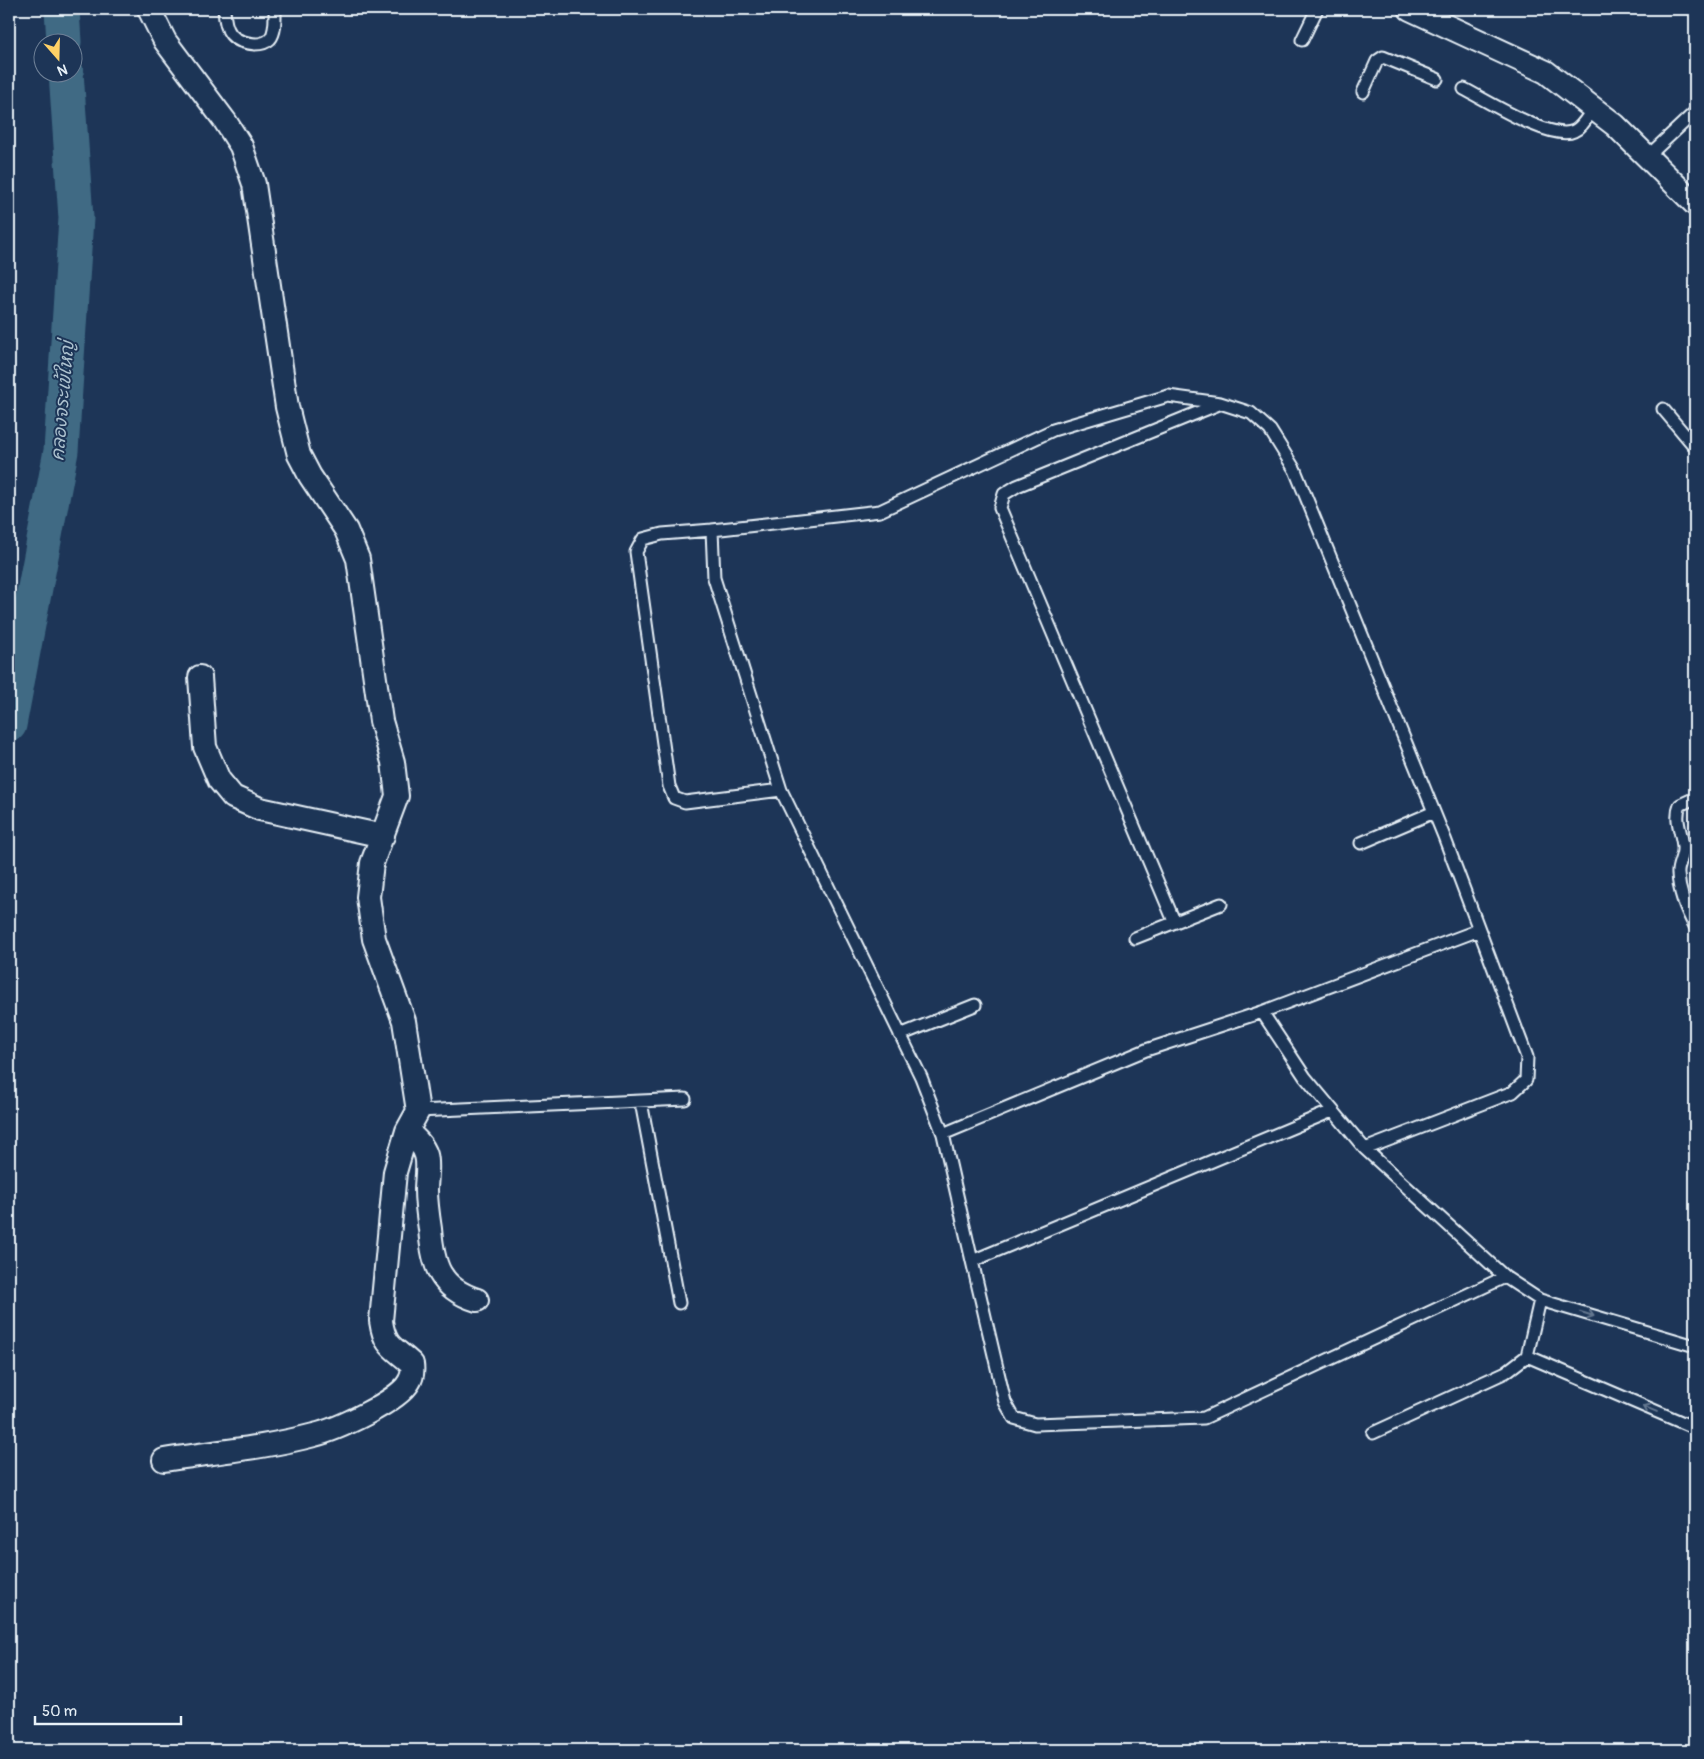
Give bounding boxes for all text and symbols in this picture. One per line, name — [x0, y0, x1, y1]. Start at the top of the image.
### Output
north arrow — [32, 32, 82, 82]
text: N — [55, 60, 70, 79]
water label: คลองจระเข้ใหญ่ — [45, 337, 80, 462]
one-way arrow — [1578, 1309, 1594, 1319]
one-way arrow — [1643, 1404, 1658, 1414]
scale bar — [35, 1694, 181, 1726]
text: 50 m — [42, 1702, 77, 1721]

